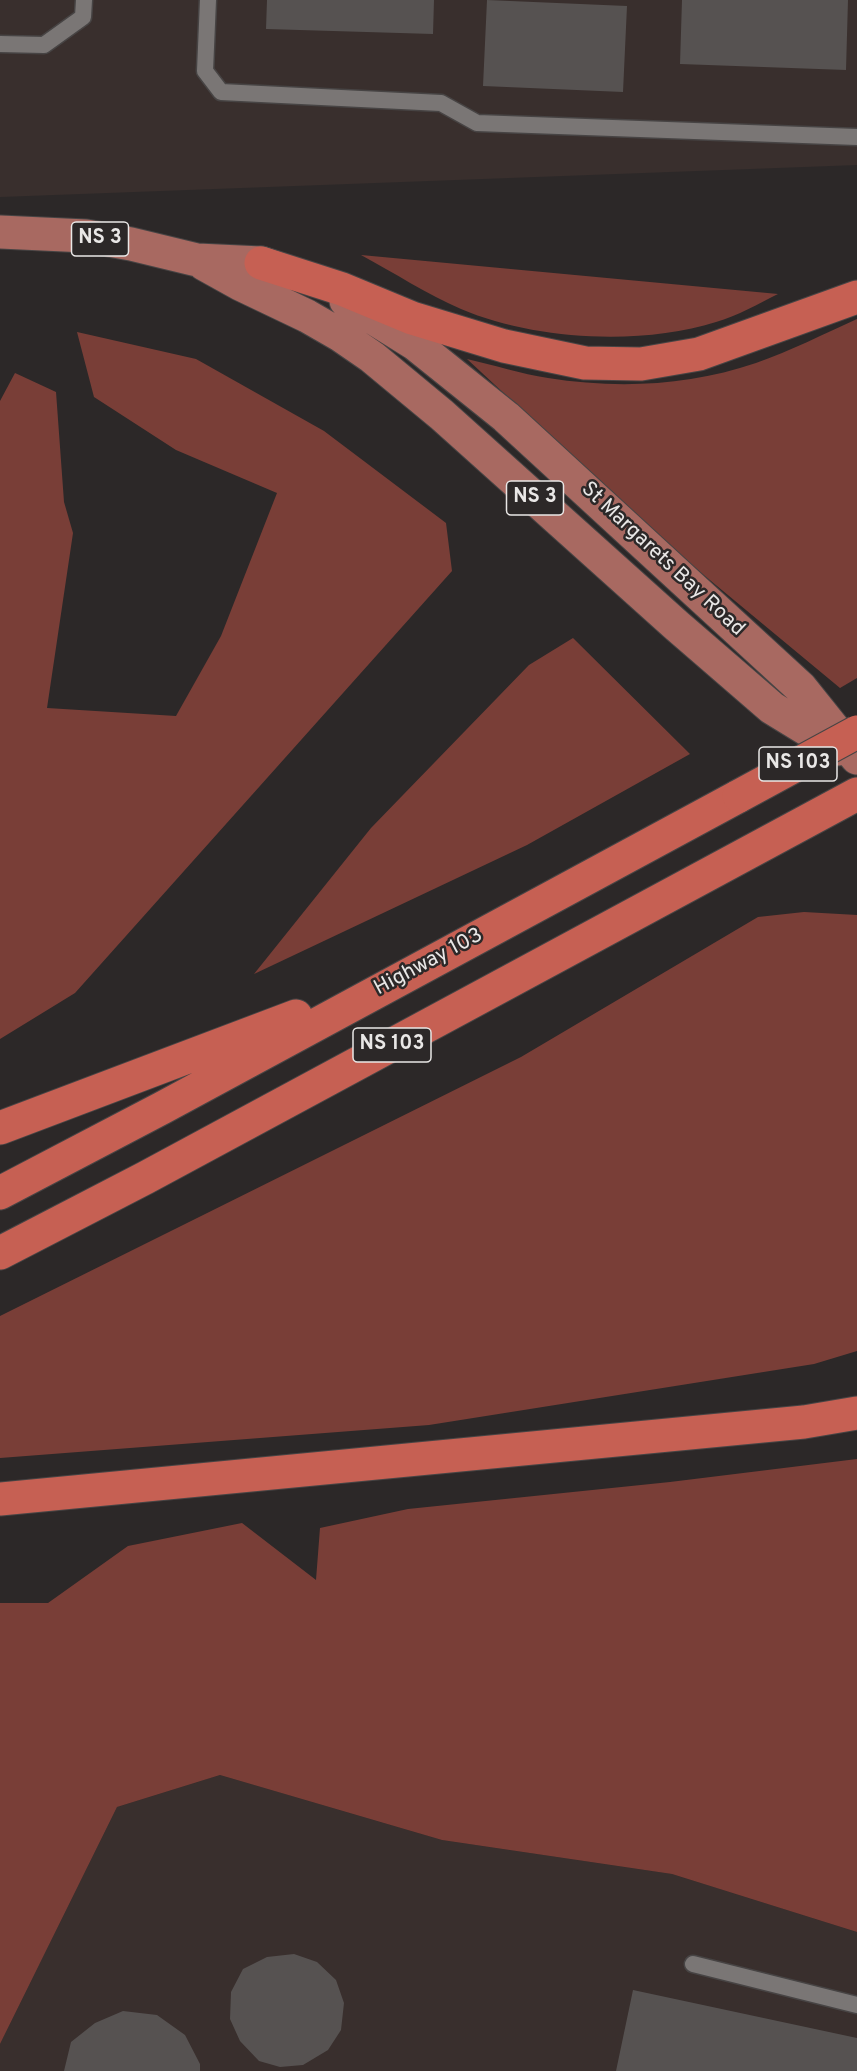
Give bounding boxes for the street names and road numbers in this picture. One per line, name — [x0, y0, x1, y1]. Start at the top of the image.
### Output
road number: NS 3 — [72, 222, 128, 256]
street label: St Margarets Bay Road — [575, 478, 749, 642]
road number: NS 3 — [506, 481, 564, 515]
road number: NS 103 — [759, 747, 837, 781]
street label: Highway 103 — [370, 924, 488, 1002]
road number: NS 103 — [353, 1028, 431, 1062]

